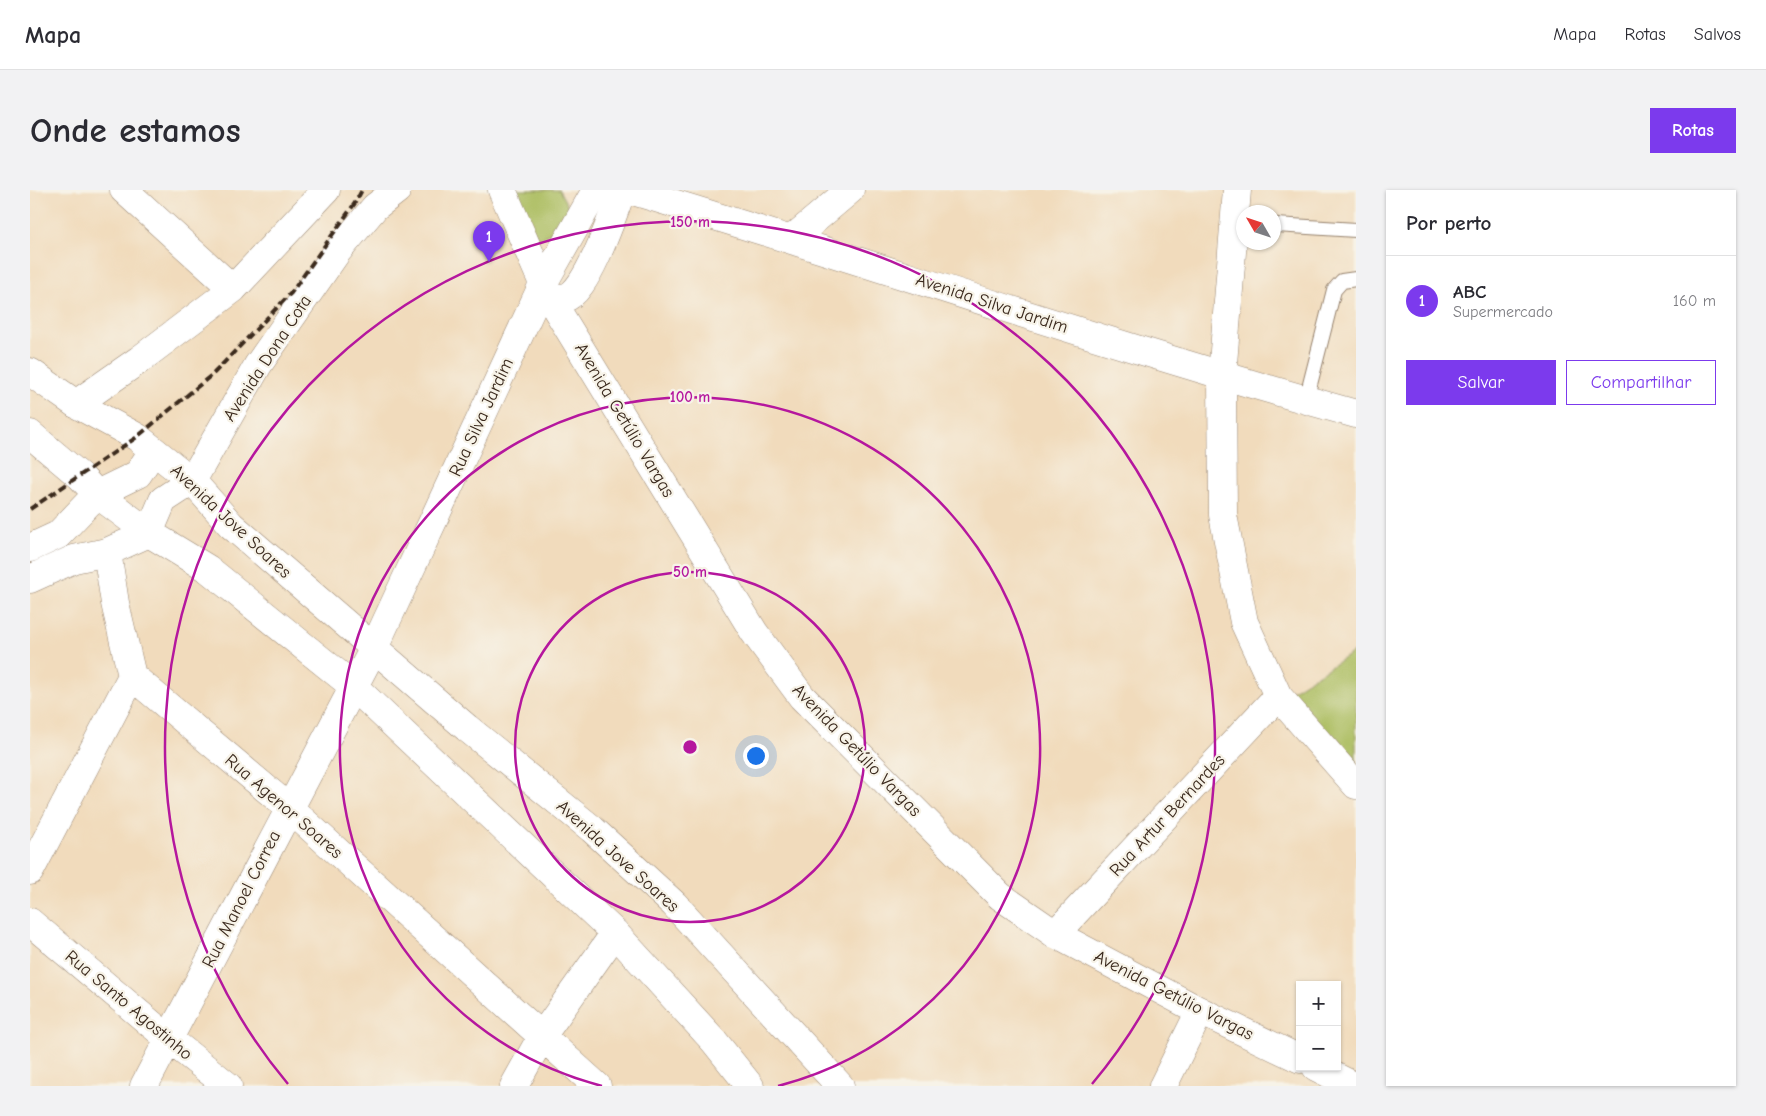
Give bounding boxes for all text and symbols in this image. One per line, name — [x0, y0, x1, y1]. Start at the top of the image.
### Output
text: Mapa — [25, 21, 81, 49]
text: Mapa — [1553, 24, 1597, 45]
text: Rotas — [1625, 24, 1666, 45]
text: Salvos — [1694, 24, 1741, 45]
button: Rotas — [1650, 108, 1736, 153]
text: Onde estamos — [30, 110, 241, 151]
north arrow — [1236, 205, 1281, 250]
text: Por perto — [1406, 211, 1491, 235]
text: 150 m — [670, 213, 710, 231]
pin: 1 — [473, 221, 505, 262]
street label: Avenida Silva Jardim — [913, 269, 1071, 338]
text: ABC — [1453, 281, 1487, 303]
street label: Avenida Dona Cota — [219, 291, 316, 425]
text: 1 — [1419, 292, 1425, 310]
text: 160 m — [1673, 292, 1716, 310]
text: Supermercado — [1453, 303, 1553, 321]
street label: Avenida Getúlio Vargas — [570, 339, 679, 501]
street label: Rua Silva Jardim — [445, 355, 518, 480]
button: Salvar — [1406, 360, 1556, 405]
button: Compartilhar — [1566, 360, 1716, 405]
text: 100 m — [670, 388, 710, 406]
street label: Avenida Jove Soares — [166, 460, 295, 583]
text: 50 m — [673, 563, 707, 581]
street label: Avenida Getúlio Vargas — [788, 680, 925, 821]
centre of rings — [681, 738, 699, 756]
your location — [743, 743, 769, 769]
street label: Rua Agenor Soares — [221, 750, 347, 863]
street label: Rua Artur Bernardes — [1105, 750, 1229, 881]
street label: Avenida Jove Soares — [552, 796, 683, 917]
street label: Rua Manoel Correa — [198, 827, 285, 971]
street label: Rua Santo Agostinho — [61, 946, 197, 1065]
street label: Avenida Getúlio Vargas — [1091, 946, 1257, 1045]
map controls — [1296, 981, 1341, 1071]
button: + — [1296, 981, 1341, 1026]
button: − — [1296, 1026, 1341, 1071]

